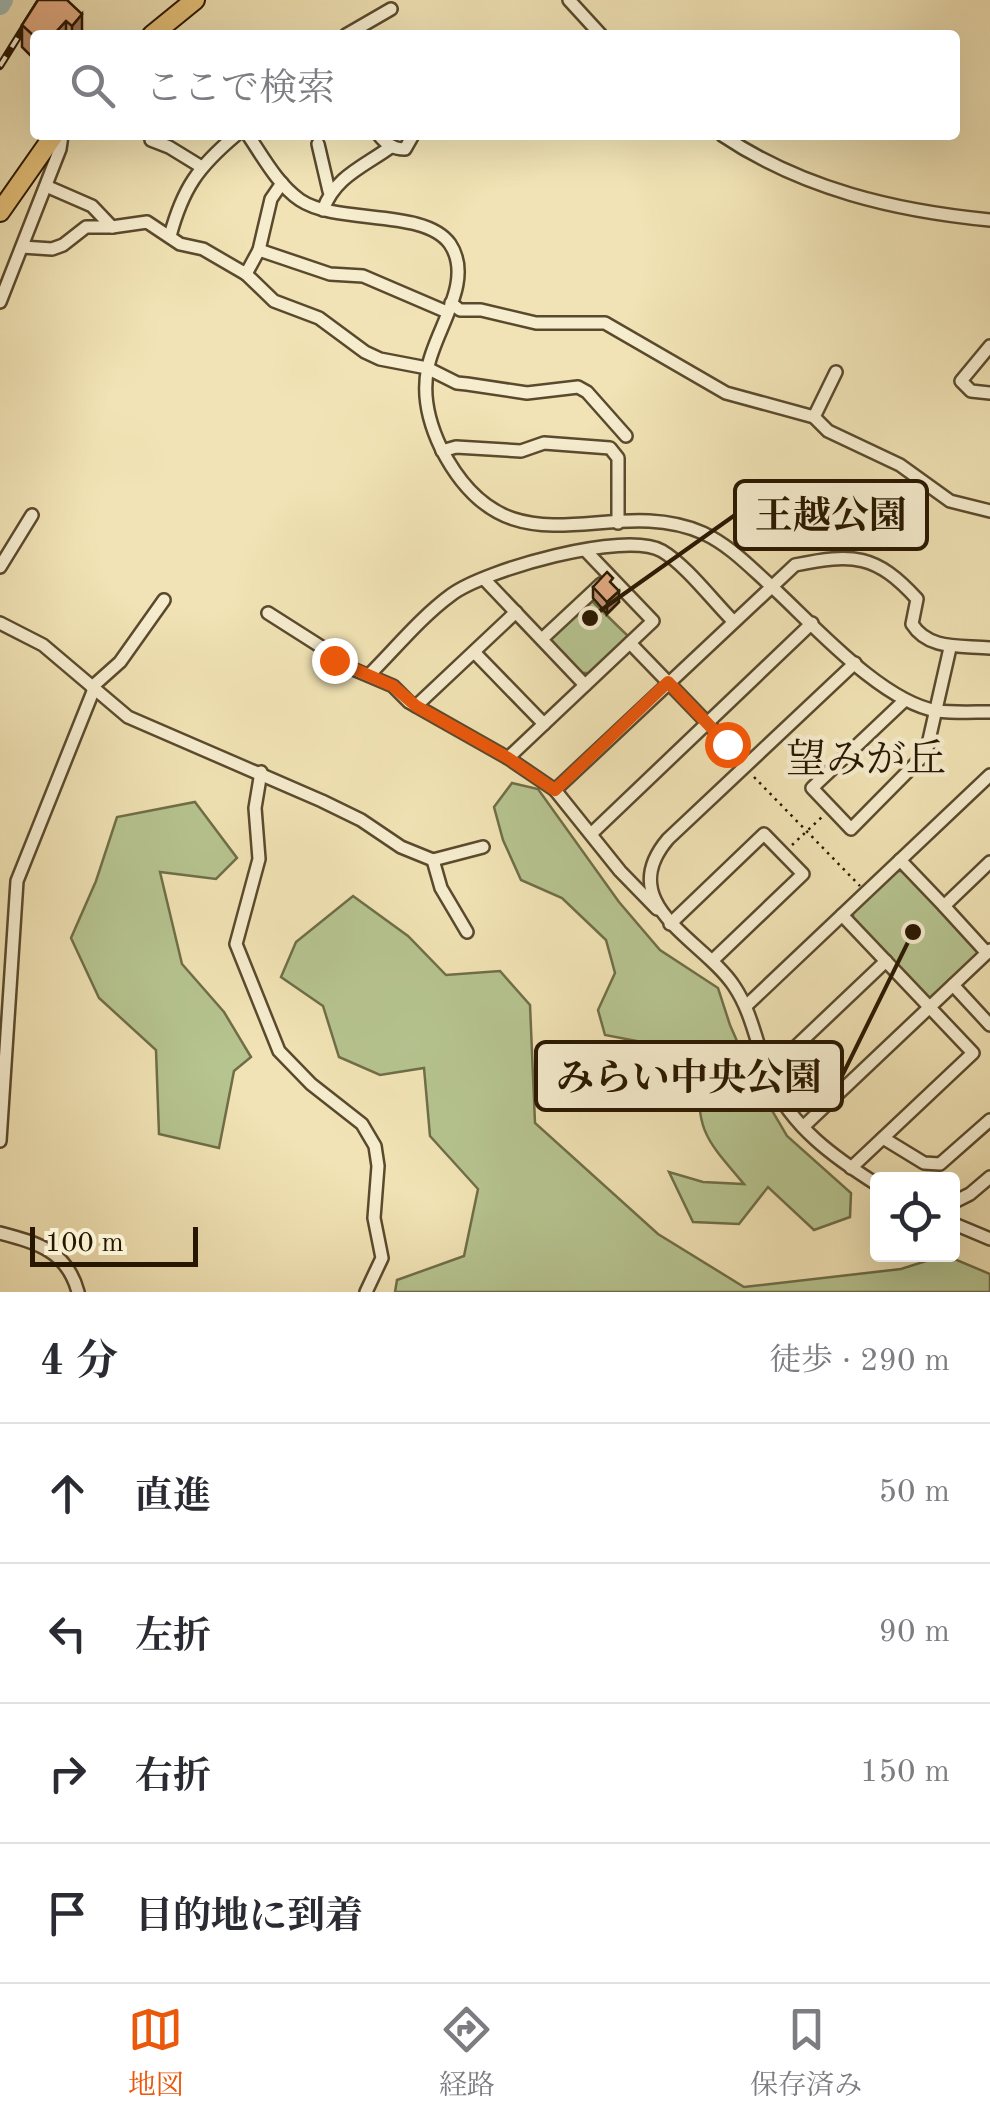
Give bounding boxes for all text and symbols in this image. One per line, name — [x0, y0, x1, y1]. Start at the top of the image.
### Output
search box — [30, 30, 960, 140]
icon: search — [65, 58, 120, 113]
text: ここで検索 — [145, 71, 335, 109]
callout: 王越公園 — [735, 481, 927, 549]
text: 王越公園 — [755, 495, 907, 537]
route end — [312, 638, 358, 684]
route start — [705, 722, 751, 768]
district label: 望みが丘 — [786, 738, 946, 782]
callout: みらい中央公園 — [536, 1042, 842, 1110]
text: みらい中央公園 — [556, 1057, 822, 1099]
map controls — [870, 1172, 960, 1262]
button: locate — [870, 1172, 960, 1262]
scale bar — [30, 1222, 198, 1266]
text: 100 m — [45, 1230, 124, 1258]
text: 4 分 — [40, 1342, 118, 1384]
text: 徒歩 · 290 m — [769, 1346, 950, 1378]
icon: ahead — [40, 1466, 95, 1521]
text: 50 m — [879, 1477, 950, 1509]
text: 直進 — [135, 1479, 211, 1517]
icon: left — [40, 1606, 95, 1661]
text: 90 m — [879, 1617, 950, 1649]
text: 左折 — [135, 1619, 211, 1657]
icon: right — [40, 1746, 95, 1801]
text: 150 m — [860, 1757, 950, 1789]
text: 右折 — [135, 1759, 211, 1797]
icon: arrive — [40, 1886, 95, 1941]
text: 目的地に到着 — [135, 1899, 363, 1937]
tab: 地図 — [128, 2002, 184, 2105]
tab: 経路 — [439, 2002, 495, 2105]
tab: 保存済み — [750, 2002, 862, 2105]

